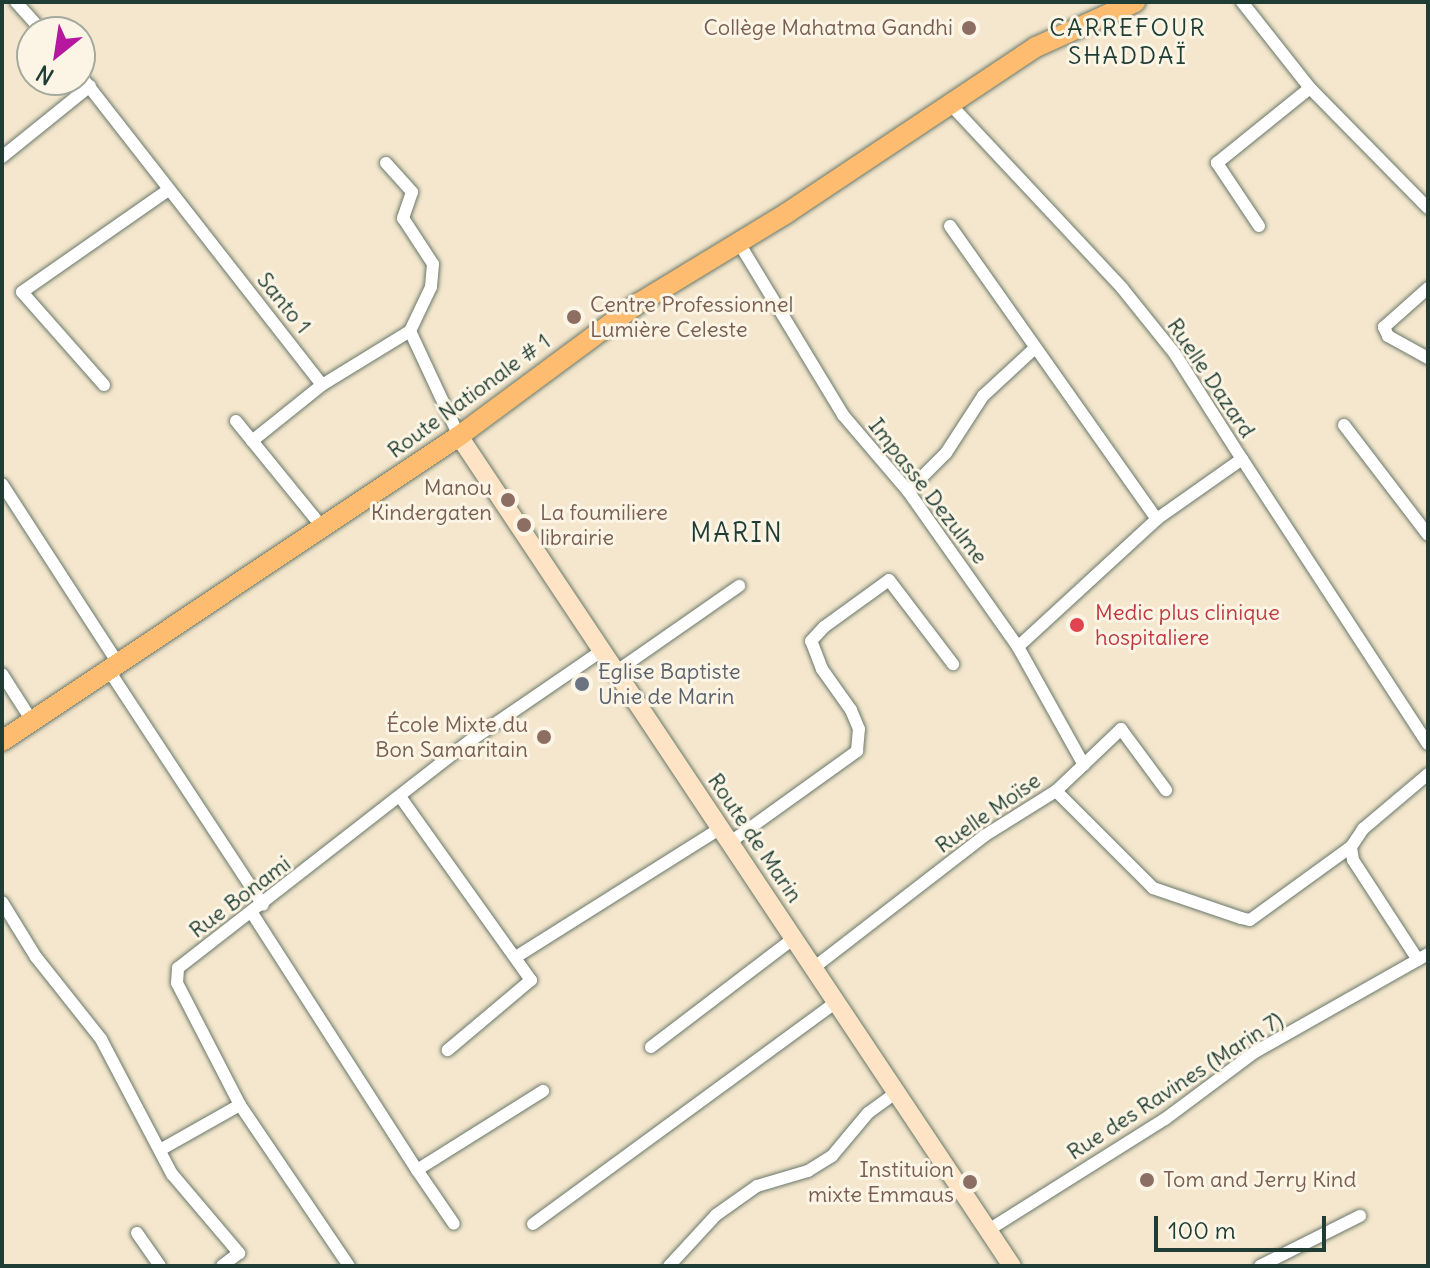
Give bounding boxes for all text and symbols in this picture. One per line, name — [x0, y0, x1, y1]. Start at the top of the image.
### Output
district label: CARREFOUR SHADDAÏ — [1049, 14, 1207, 70]
place label: Collège Mahatma Gandhi — [704, 15, 953, 41]
north arrow — [16, 16, 96, 96]
marker: Collège Mahatma Gandhi — [960, 19, 978, 37]
text: N — [31, 59, 59, 91]
street label: Santo 1 — [251, 267, 317, 339]
place label: Centre Professionnel Lumière Celeste — [590, 291, 793, 342]
marker: Centre Professionnel Lumière Celeste — [565, 308, 583, 326]
street label: Ruelle Dazard — [1161, 313, 1261, 443]
street label: Route Nationale # 1 — [383, 328, 555, 464]
street label: Impasse Dezulme — [863, 413, 993, 569]
place label: Manou Kindergaten — [371, 474, 492, 526]
marker: Manou Kindergaten — [499, 491, 517, 509]
place label: La foumiliere librairie — [540, 499, 668, 550]
marker: La foumiliere librairie — [515, 516, 533, 534]
district label: MARIN — [690, 517, 784, 549]
place label: Medic plus clinique hospitaliere — [1095, 599, 1280, 650]
marker: Medic plus clinique hospitaliere — [1066, 614, 1088, 636]
place label: Eglise Baptiste Unie de Marin — [598, 658, 741, 710]
marker: Eglise Baptiste Unie de Marin — [573, 675, 591, 693]
place label: École Mixte du Bon Samaritain — [375, 711, 528, 762]
marker: École Mixte du Bon Samaritain — [535, 728, 553, 746]
street label: Ruelle Moïse — [930, 767, 1046, 859]
street label: Route de Marin — [702, 768, 808, 908]
street label: Rue Bonami — [184, 850, 296, 944]
street label: Rue des Ravines (Marin 7) — [1062, 1006, 1288, 1166]
place label: Instituion mixte Emmaus — [808, 1156, 954, 1208]
place label: Tom and Jerry Kind — [1163, 1167, 1356, 1193]
marker: Tom and Jerry Kind — [1138, 1171, 1156, 1189]
marker: Instituion mixte Emmaus — [961, 1173, 979, 1191]
scale bar — [1158, 1200, 1330, 1250]
text: 100 m — [1168, 1215, 1236, 1245]

